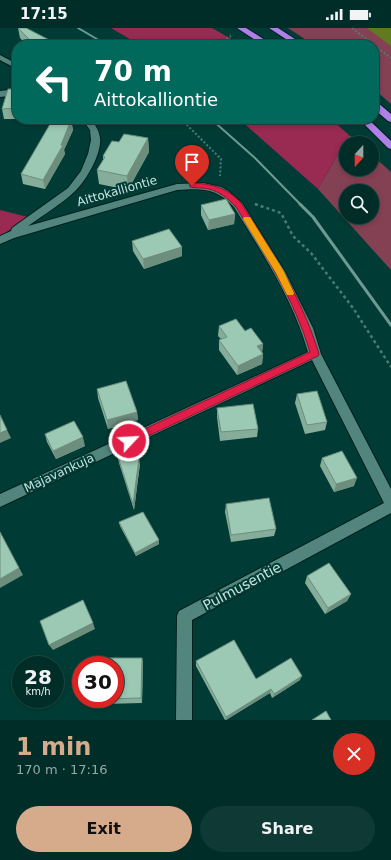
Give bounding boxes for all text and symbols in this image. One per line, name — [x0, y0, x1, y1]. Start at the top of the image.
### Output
text: 17:15 — [20, 5, 68, 23]
text: 70 m — [94, 55, 172, 88]
icon: left — [28, 56, 80, 108]
text: Aittokalliontie — [94, 89, 218, 110]
north arrow — [339, 136, 379, 176]
map controls — [339, 136, 379, 224]
pin — [175, 145, 209, 186]
icon: arrive — [181, 151, 203, 173]
street label: Aittokalliontie — [75, 173, 159, 209]
button: search — [339, 184, 379, 224]
position arrow — [108, 420, 150, 462]
street label: Majavankuja — [22, 451, 96, 495]
street label: Pulmusentie — [200, 559, 284, 613]
speed limit sign: 30 — [72, 656, 124, 708]
text: 28 — [24, 665, 52, 689]
text: km/h — [25, 686, 51, 697]
text: 1 min — [16, 733, 91, 761]
button: close — [333, 733, 375, 775]
text: 170 m · 17:16 — [16, 762, 107, 777]
button: Exit — [16, 806, 192, 852]
button: Share — [200, 806, 375, 852]

